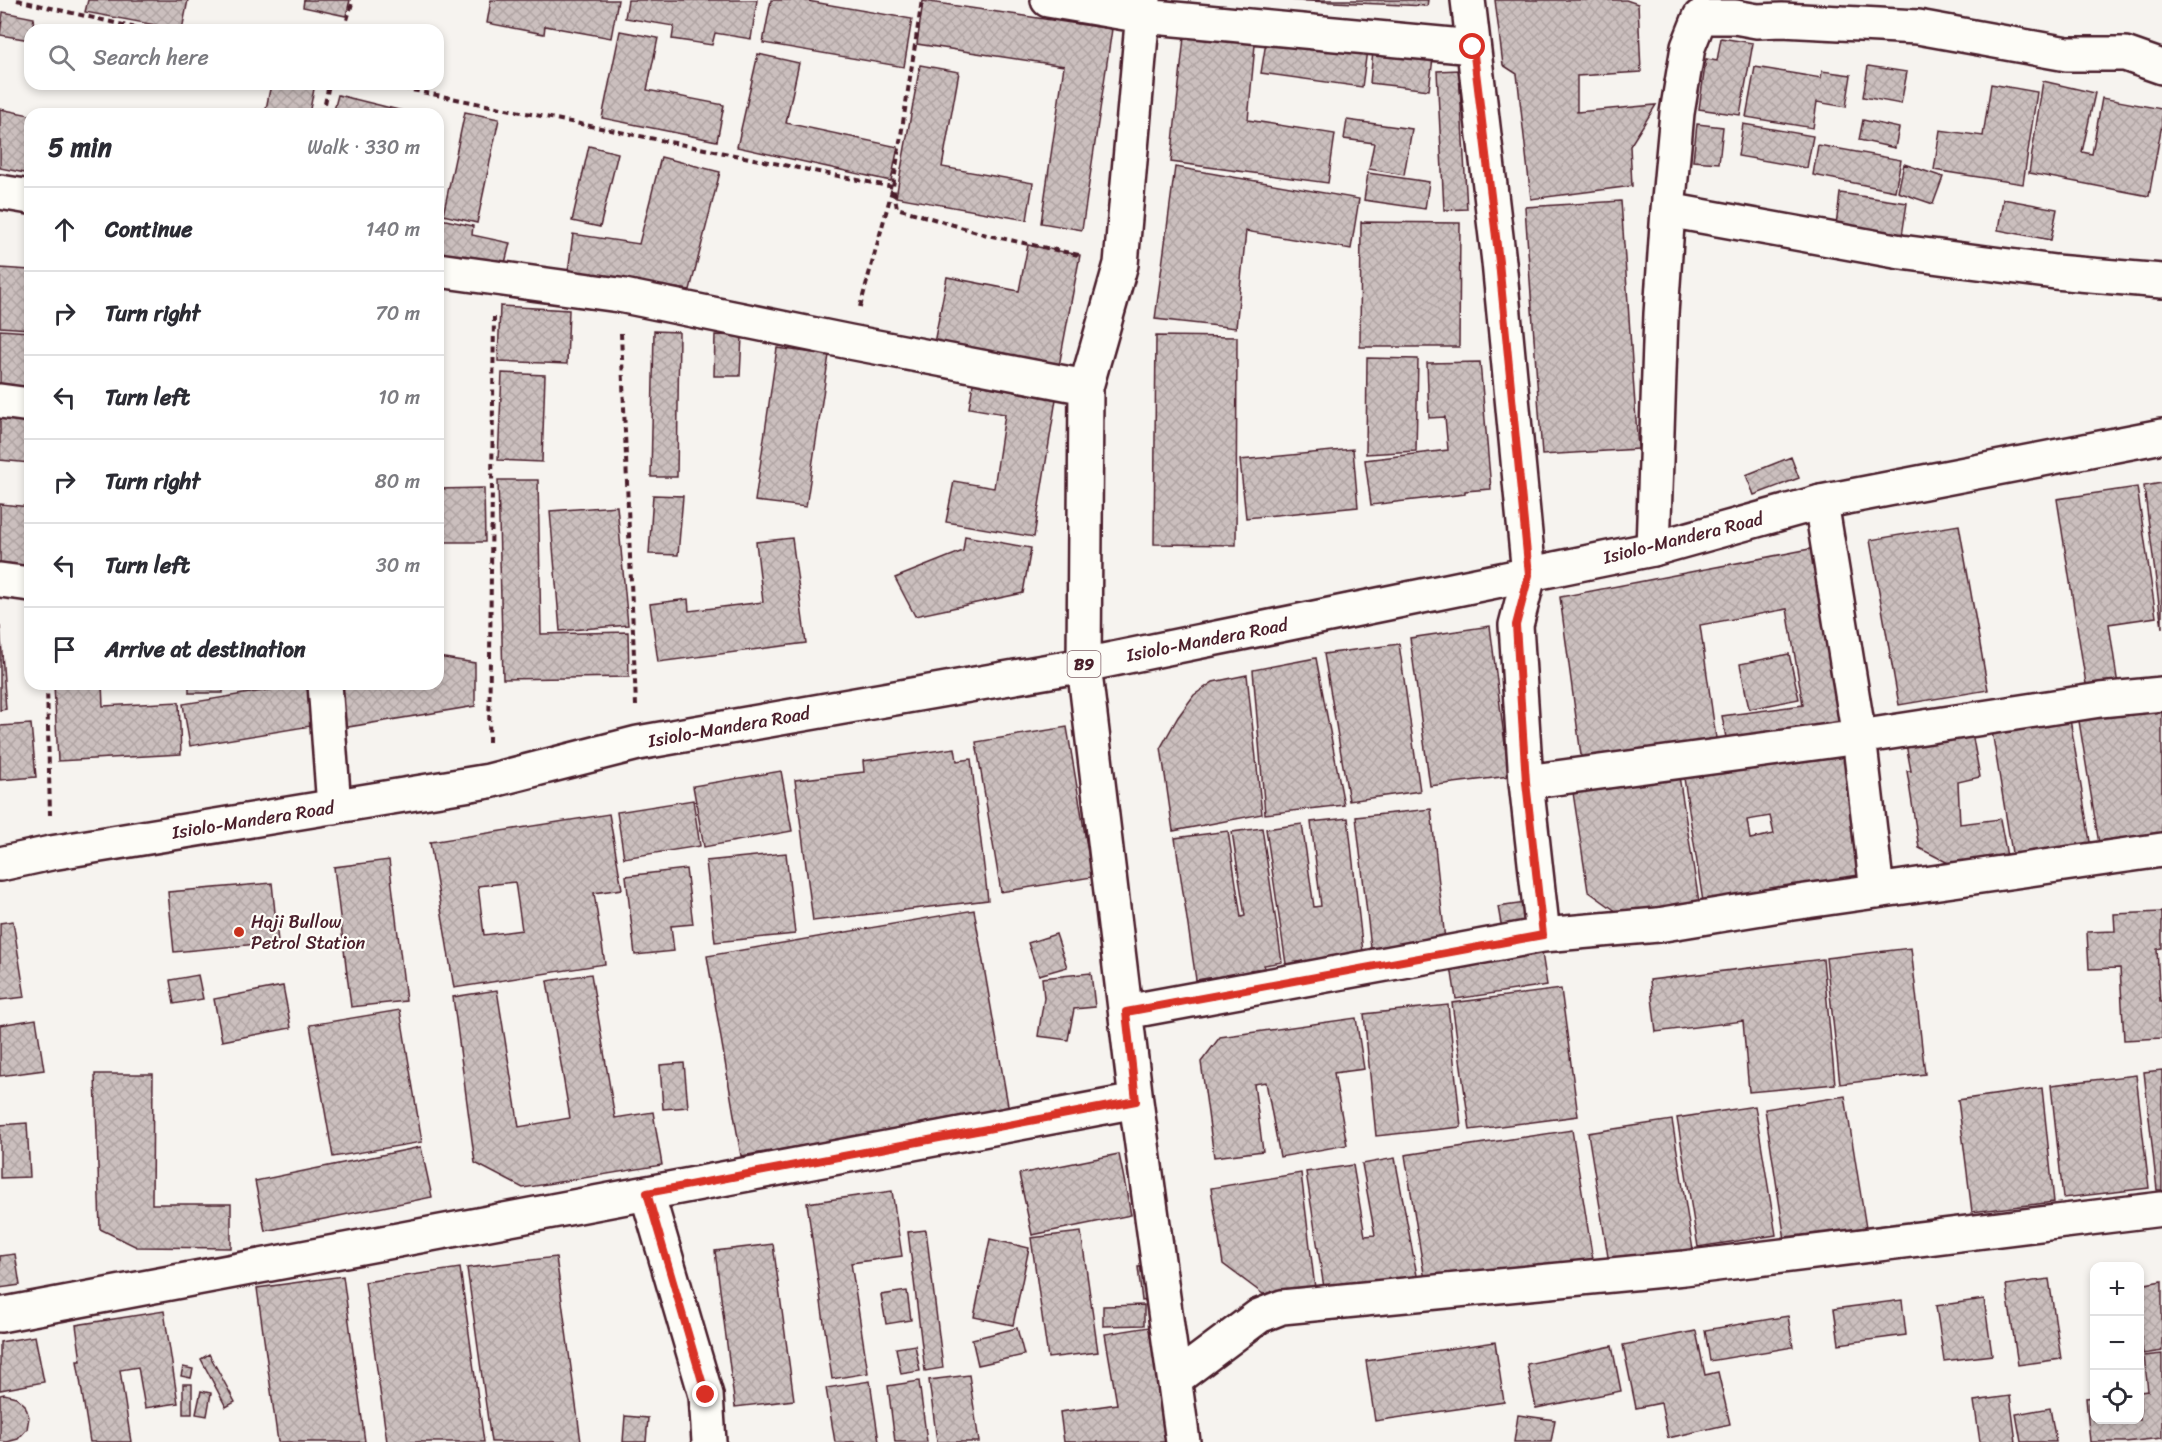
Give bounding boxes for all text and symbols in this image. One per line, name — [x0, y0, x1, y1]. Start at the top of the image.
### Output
search box — [24, 24, 444, 90]
route start — [1459, 33, 1485, 59]
text: Search here — [93, 38, 209, 77]
icon: search — [45, 41, 78, 74]
text: 5 min — [48, 124, 112, 170]
text: Walk · 330 m — [307, 130, 420, 165]
text: Continue — [105, 210, 193, 249]
text: 140 m — [366, 212, 420, 247]
icon: ahead — [48, 213, 81, 246]
text: Turn right — [105, 294, 200, 333]
text: 70 m — [375, 296, 420, 331]
icon: right — [48, 297, 81, 330]
text: Turn left — [105, 378, 190, 417]
text: 10 m — [378, 380, 420, 415]
icon: left — [48, 381, 81, 414]
text: Turn right — [105, 462, 200, 501]
text: 80 m — [375, 464, 420, 499]
icon: right — [48, 465, 81, 498]
street label: Isiolo-Mandera Road — [1599, 502, 1768, 574]
text: Turn left — [105, 546, 190, 585]
text: 30 m — [376, 548, 420, 583]
icon: left — [48, 549, 81, 582]
street label: Isiolo-Mandera Road — [1123, 608, 1292, 672]
text: Arrive at destination — [105, 630, 306, 669]
icon: arrive — [48, 633, 81, 666]
road number: B9 — [1068, 651, 1100, 677]
street label: Isiolo-Mandera Road — [645, 697, 814, 757]
street label: Isiolo-Mandera Road — [169, 791, 338, 849]
place label: Haji Bullow Petrol Station — [251, 906, 366, 959]
marker: Haji Bullow Petrol Station — [232, 925, 246, 939]
map controls — [2090, 1262, 2144, 1424]
button: + — [2090, 1262, 2144, 1316]
button: − — [2090, 1316, 2144, 1370]
button: locate — [2090, 1370, 2144, 1424]
route end — [692, 1381, 718, 1407]

